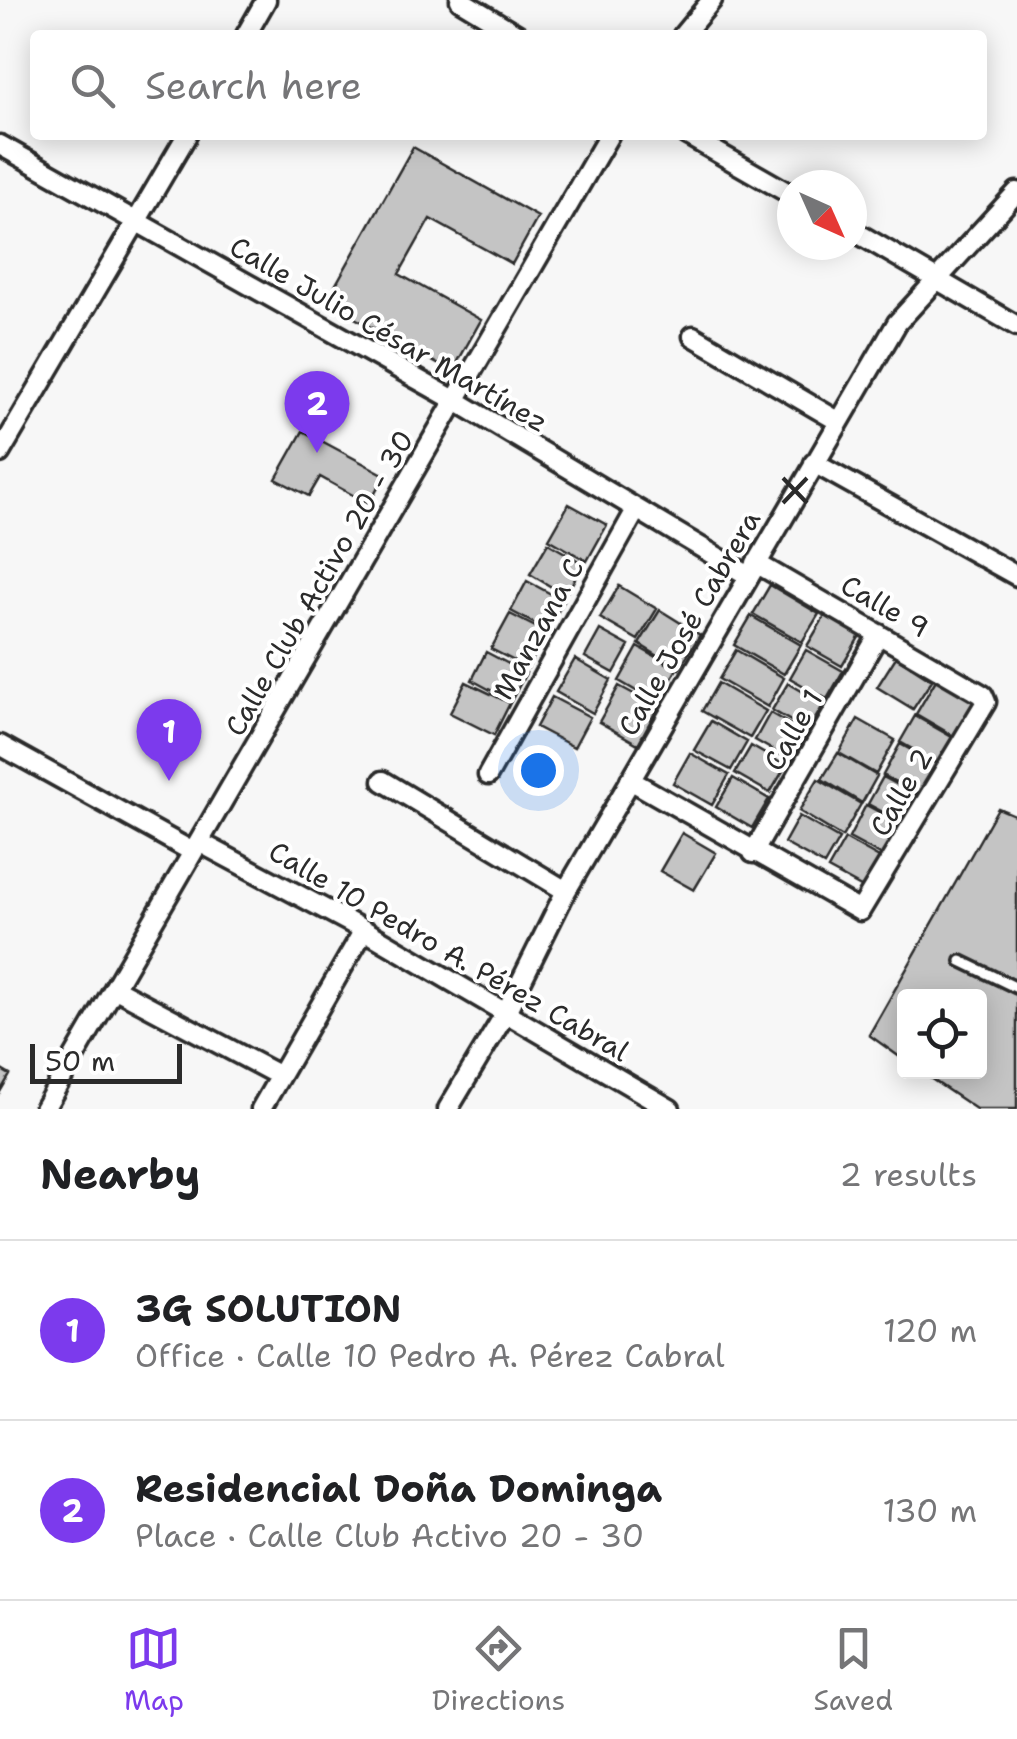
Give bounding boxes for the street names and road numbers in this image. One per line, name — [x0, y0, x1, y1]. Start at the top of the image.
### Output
street label: Calle Julio César Martínez — [223, 227, 555, 441]
street label: Calle Club Activo 20 - 30 — [216, 423, 422, 743]
street label: Calle José Cabrera — [609, 503, 769, 743]
street label: Manzana C — [484, 552, 592, 706]
street label: Calle 9 — [834, 566, 936, 646]
street label: Calle 1 — [755, 682, 831, 778]
street label: Calle 2 — [861, 741, 941, 843]
street label: Calle 10 Pedro A. Pérez Cabral — [262, 832, 637, 1070]

